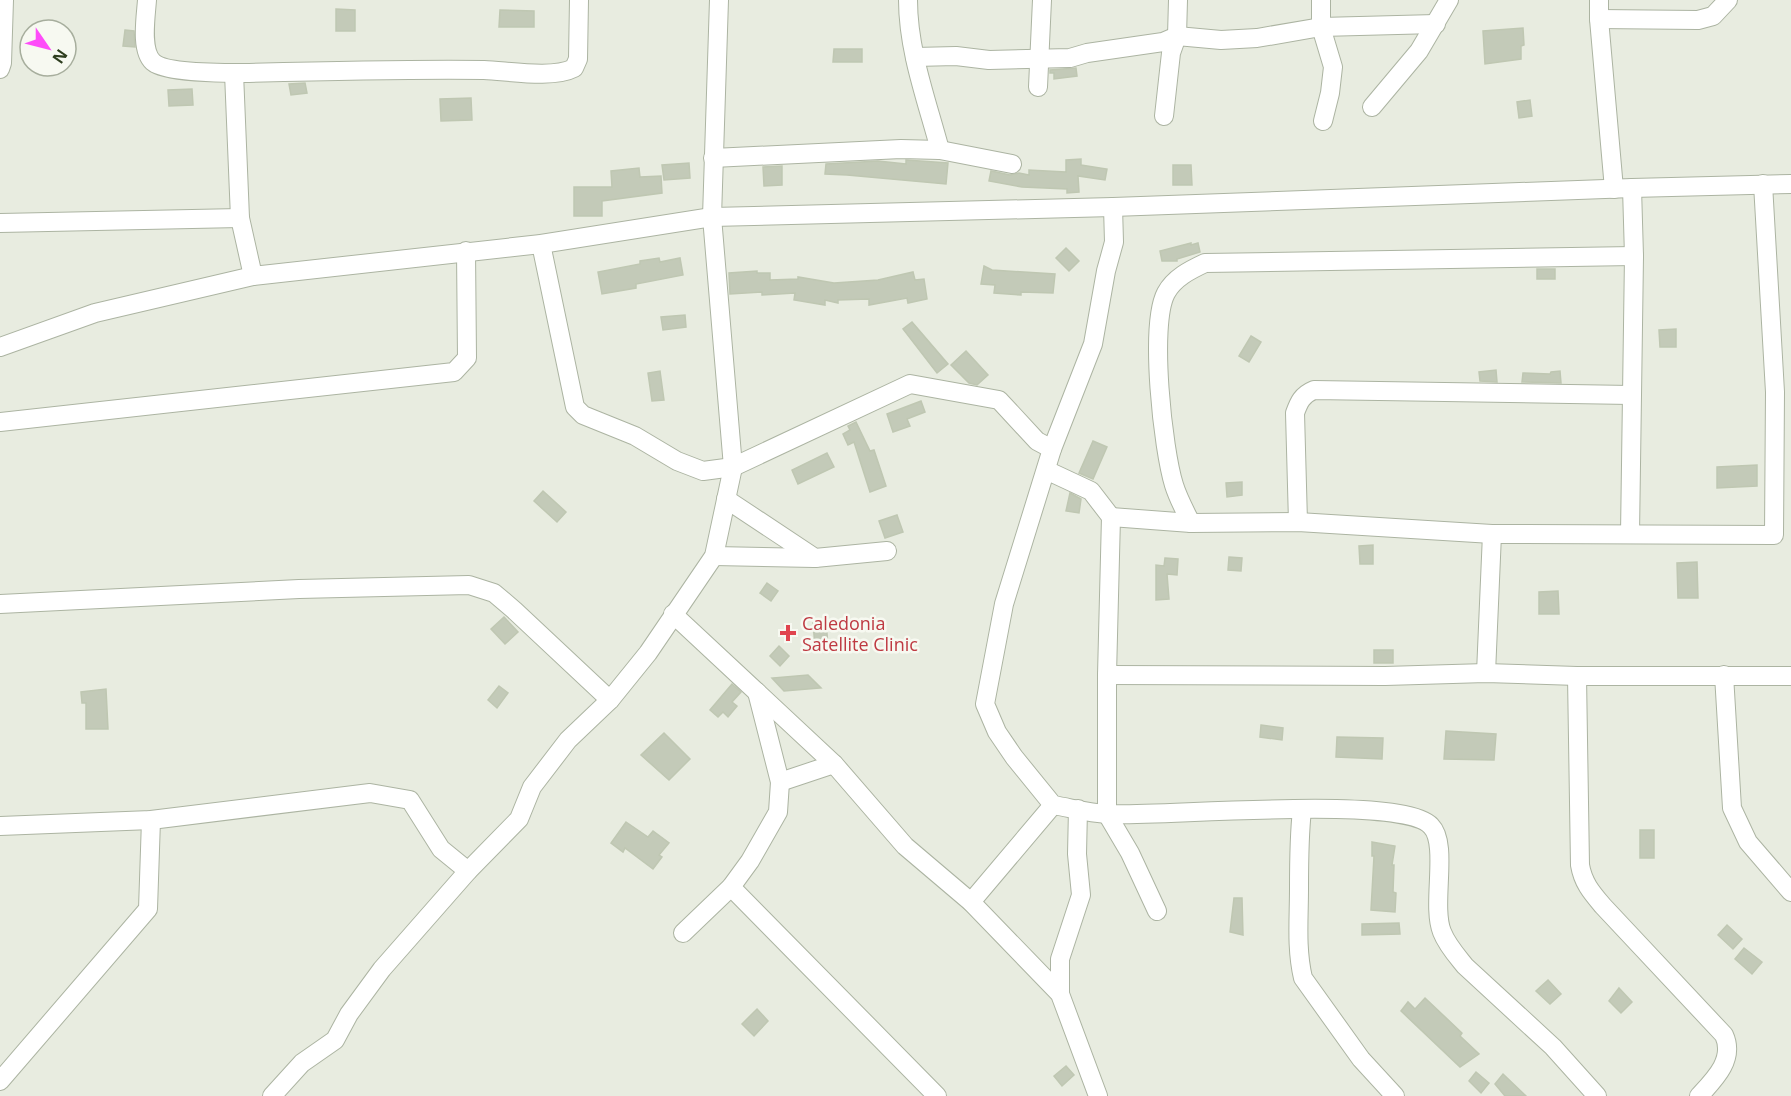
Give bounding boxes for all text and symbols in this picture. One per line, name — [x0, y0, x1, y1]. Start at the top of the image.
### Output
north arrow — [18, 18, 78, 78]
text: N — [48, 45, 73, 68]
place label: Caledonia Satellite Clinic — [802, 611, 918, 656]
marker: Caledonia Satellite Clinic — [779, 624, 797, 642]

